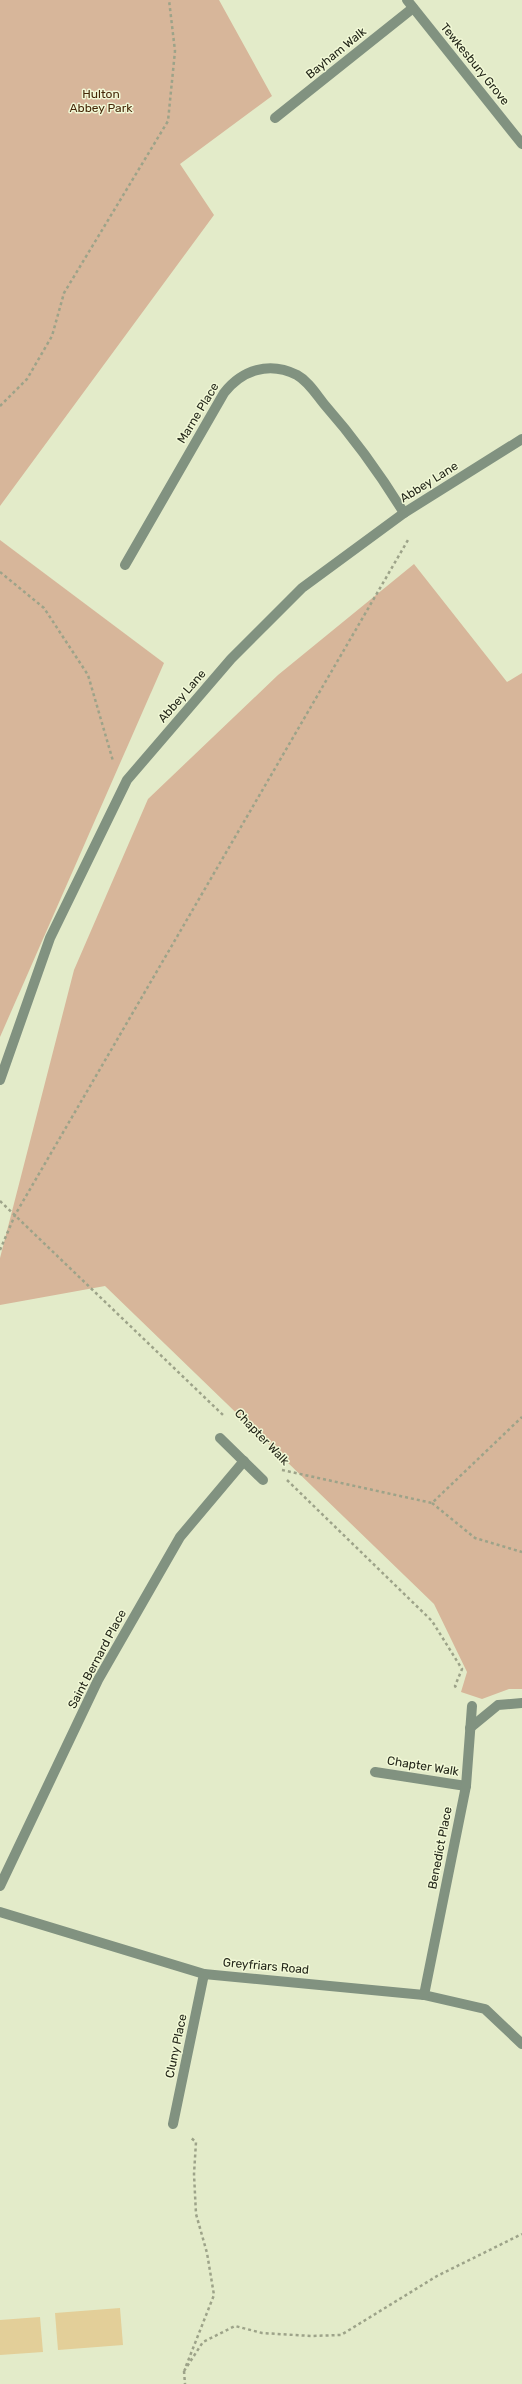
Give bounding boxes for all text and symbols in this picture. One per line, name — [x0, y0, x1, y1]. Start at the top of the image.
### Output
street label: Tewkesbury Grove — [438, 20, 512, 108]
street label: Bayham Walk — [303, 24, 370, 82]
park label: Hulton Abbey Park — [69, 87, 133, 115]
street label: Marne Place — [174, 380, 222, 446]
street label: Abbey Lane — [398, 459, 461, 505]
street label: Abbey Lane — [155, 667, 209, 725]
street label: Chapter Walk — [232, 1406, 293, 1469]
street label: Saint Bernard Place — [65, 1607, 129, 1711]
street label: Chapter Walk — [386, 1753, 461, 1779]
street label: Benedict Place — [425, 1805, 455, 1890]
street label: Greyfriars Road — [222, 1955, 310, 1977]
street label: Cluny Place — [162, 2012, 190, 2079]

